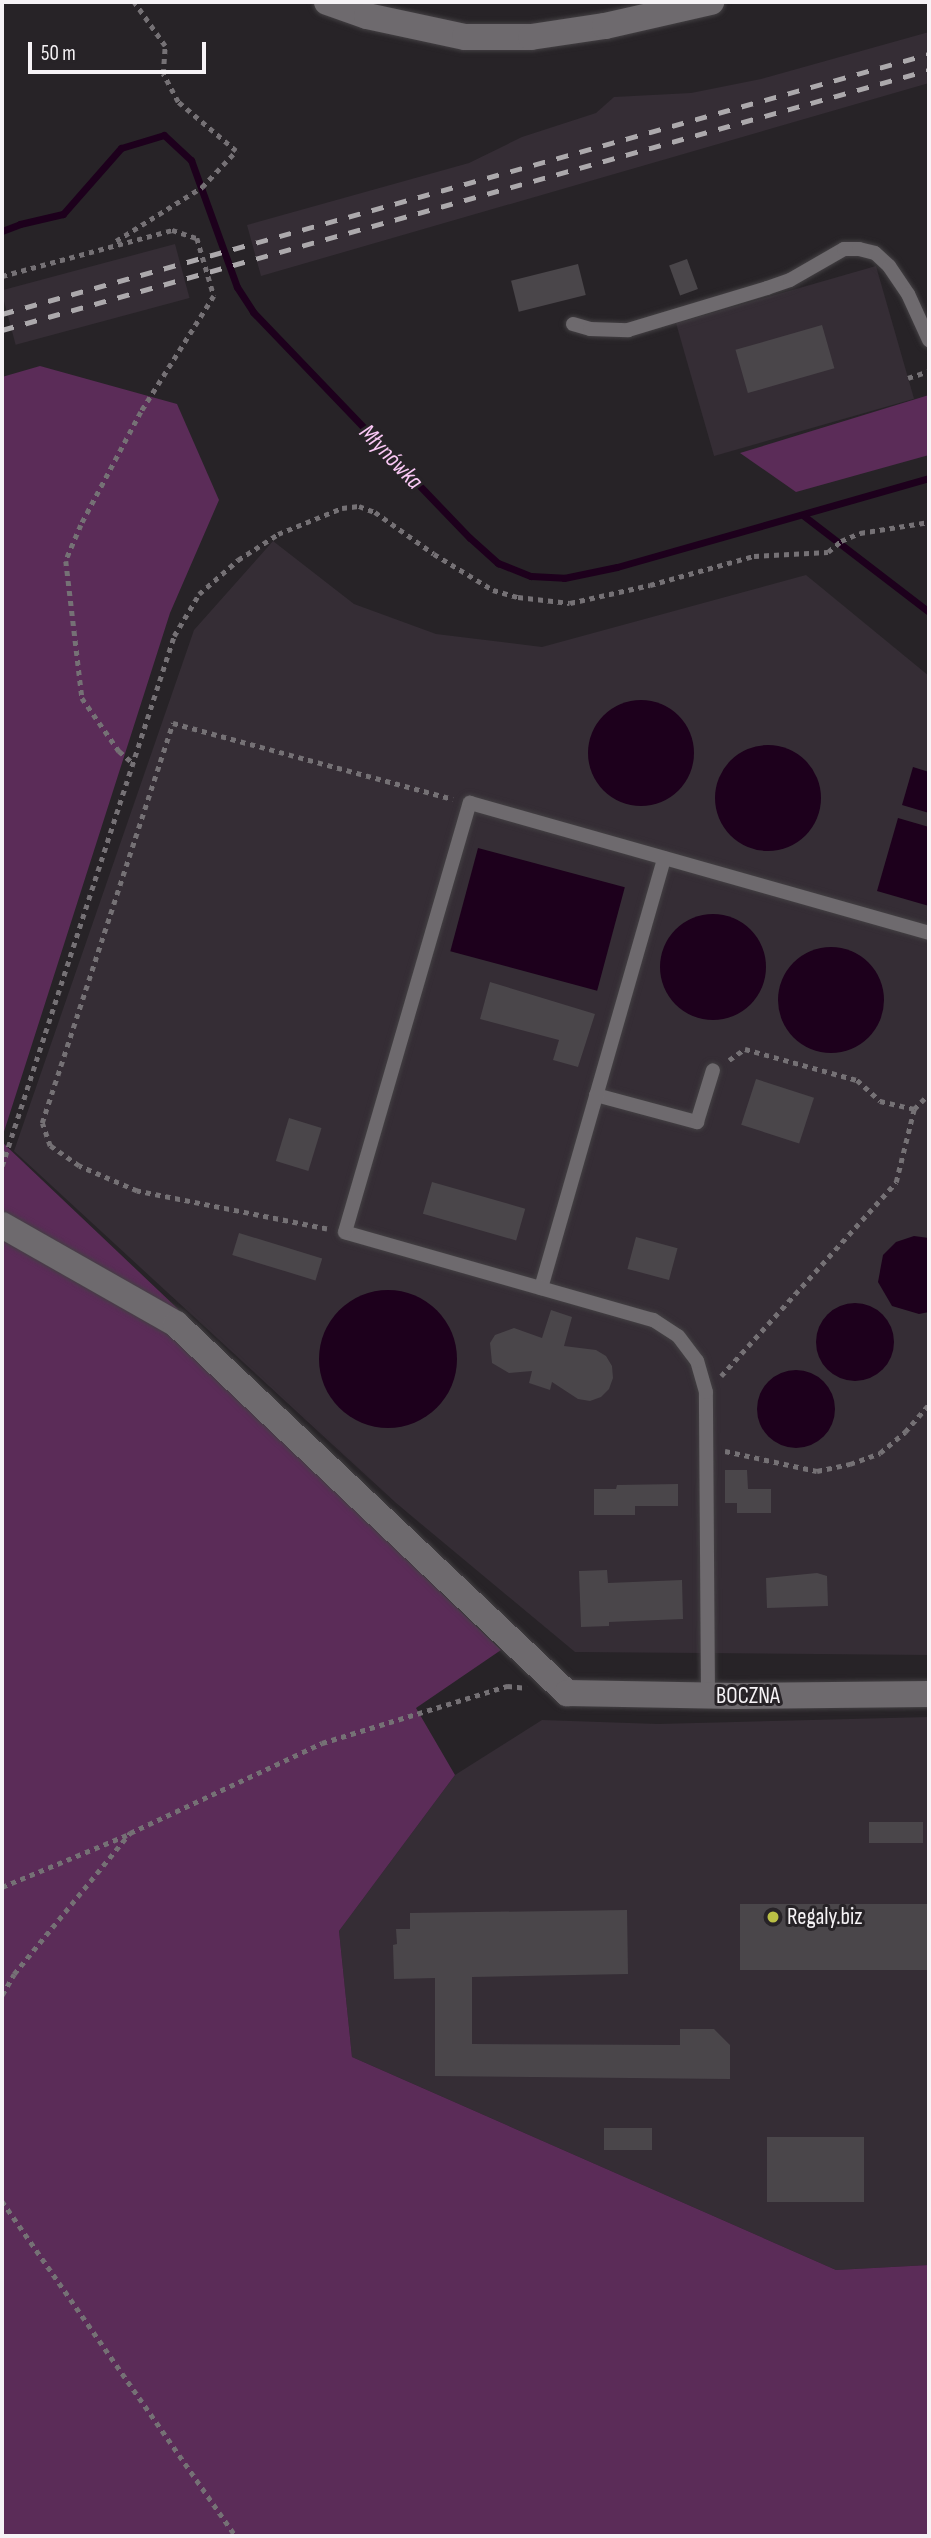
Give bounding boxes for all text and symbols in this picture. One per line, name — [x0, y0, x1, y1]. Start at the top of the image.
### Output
scale bar — [32, 28, 210, 72]
text: 50 m — [41, 41, 76, 66]
water label: Młynówka — [353, 419, 429, 495]
street label: BOCZNA — [716, 1682, 780, 1710]
place label: Regaly.biz — [787, 1903, 863, 1931]
marker: Regaly.biz — [765, 1909, 781, 1925]

